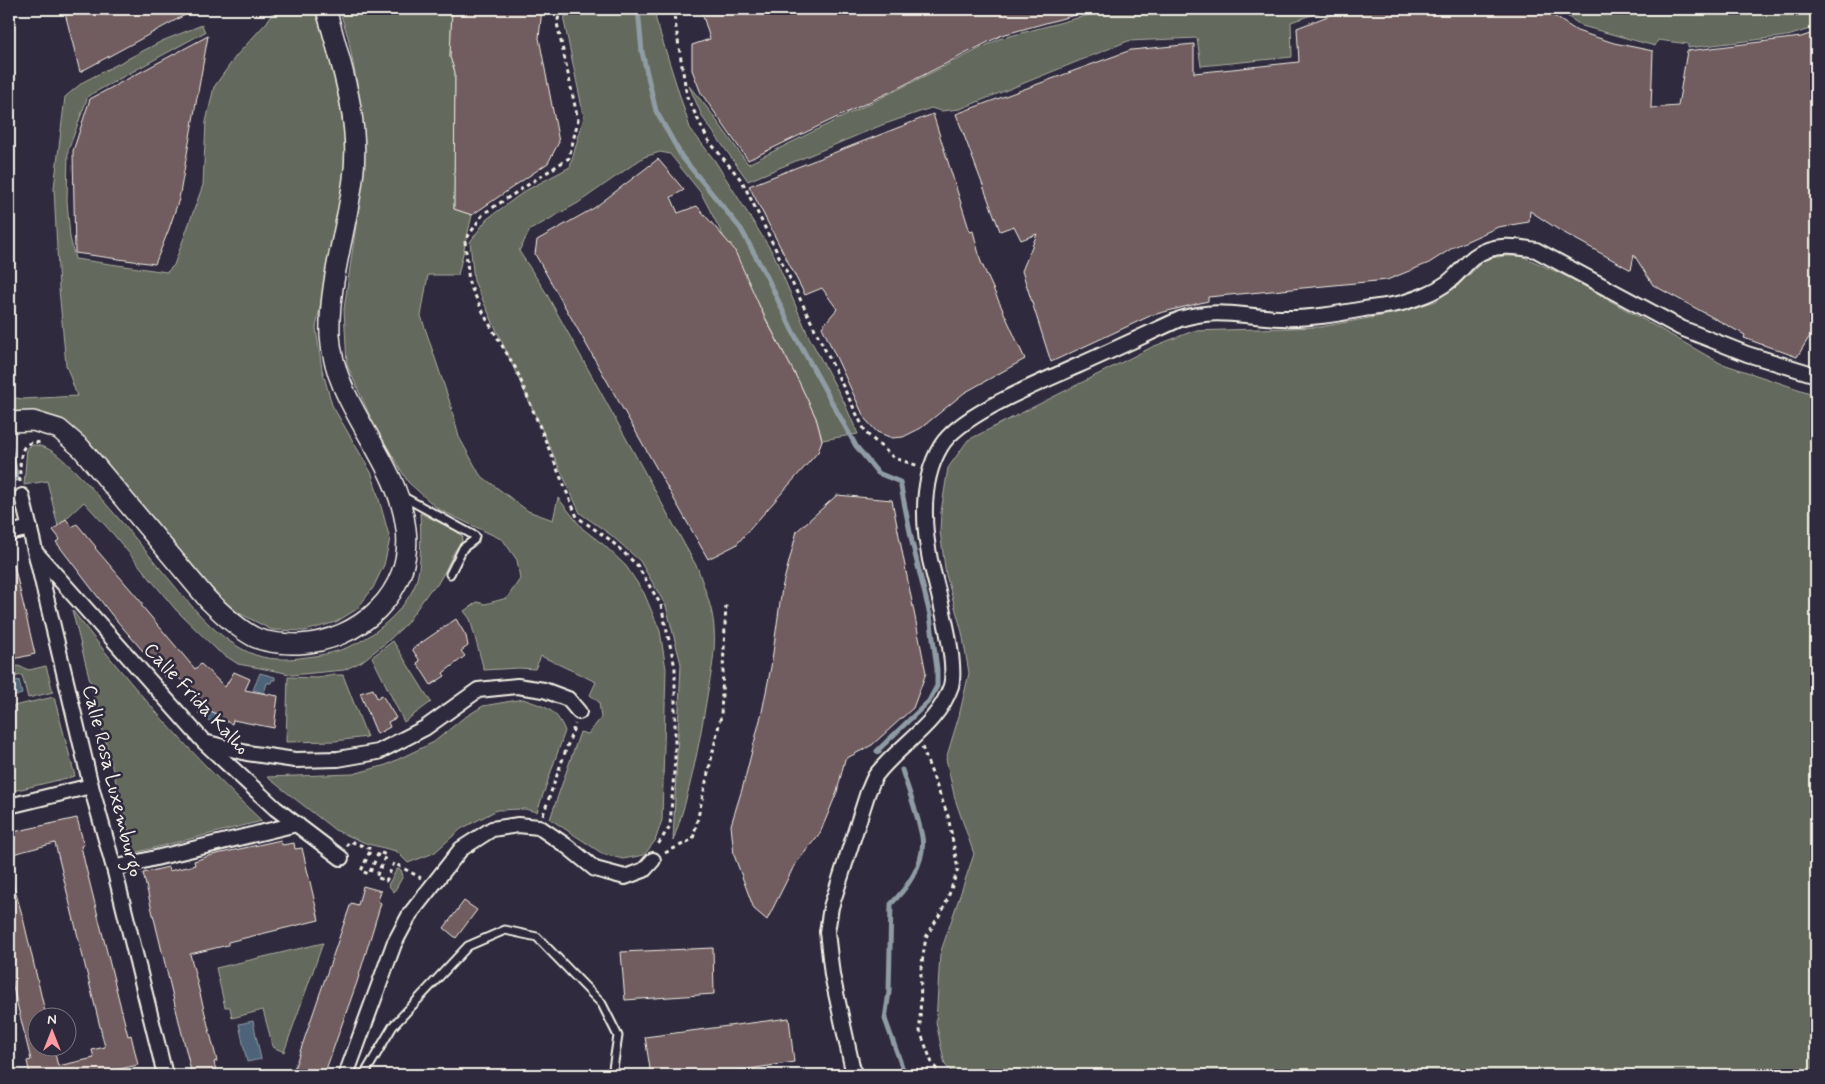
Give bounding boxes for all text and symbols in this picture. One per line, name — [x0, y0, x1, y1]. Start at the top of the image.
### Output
street label: Calle Frida Kalho — [137, 637, 255, 761]
street label: Calle Rosa Luxemburgo — [73, 682, 149, 880]
north arrow — [28, 1006, 78, 1056]
text: N — [47, 1011, 57, 1029]

